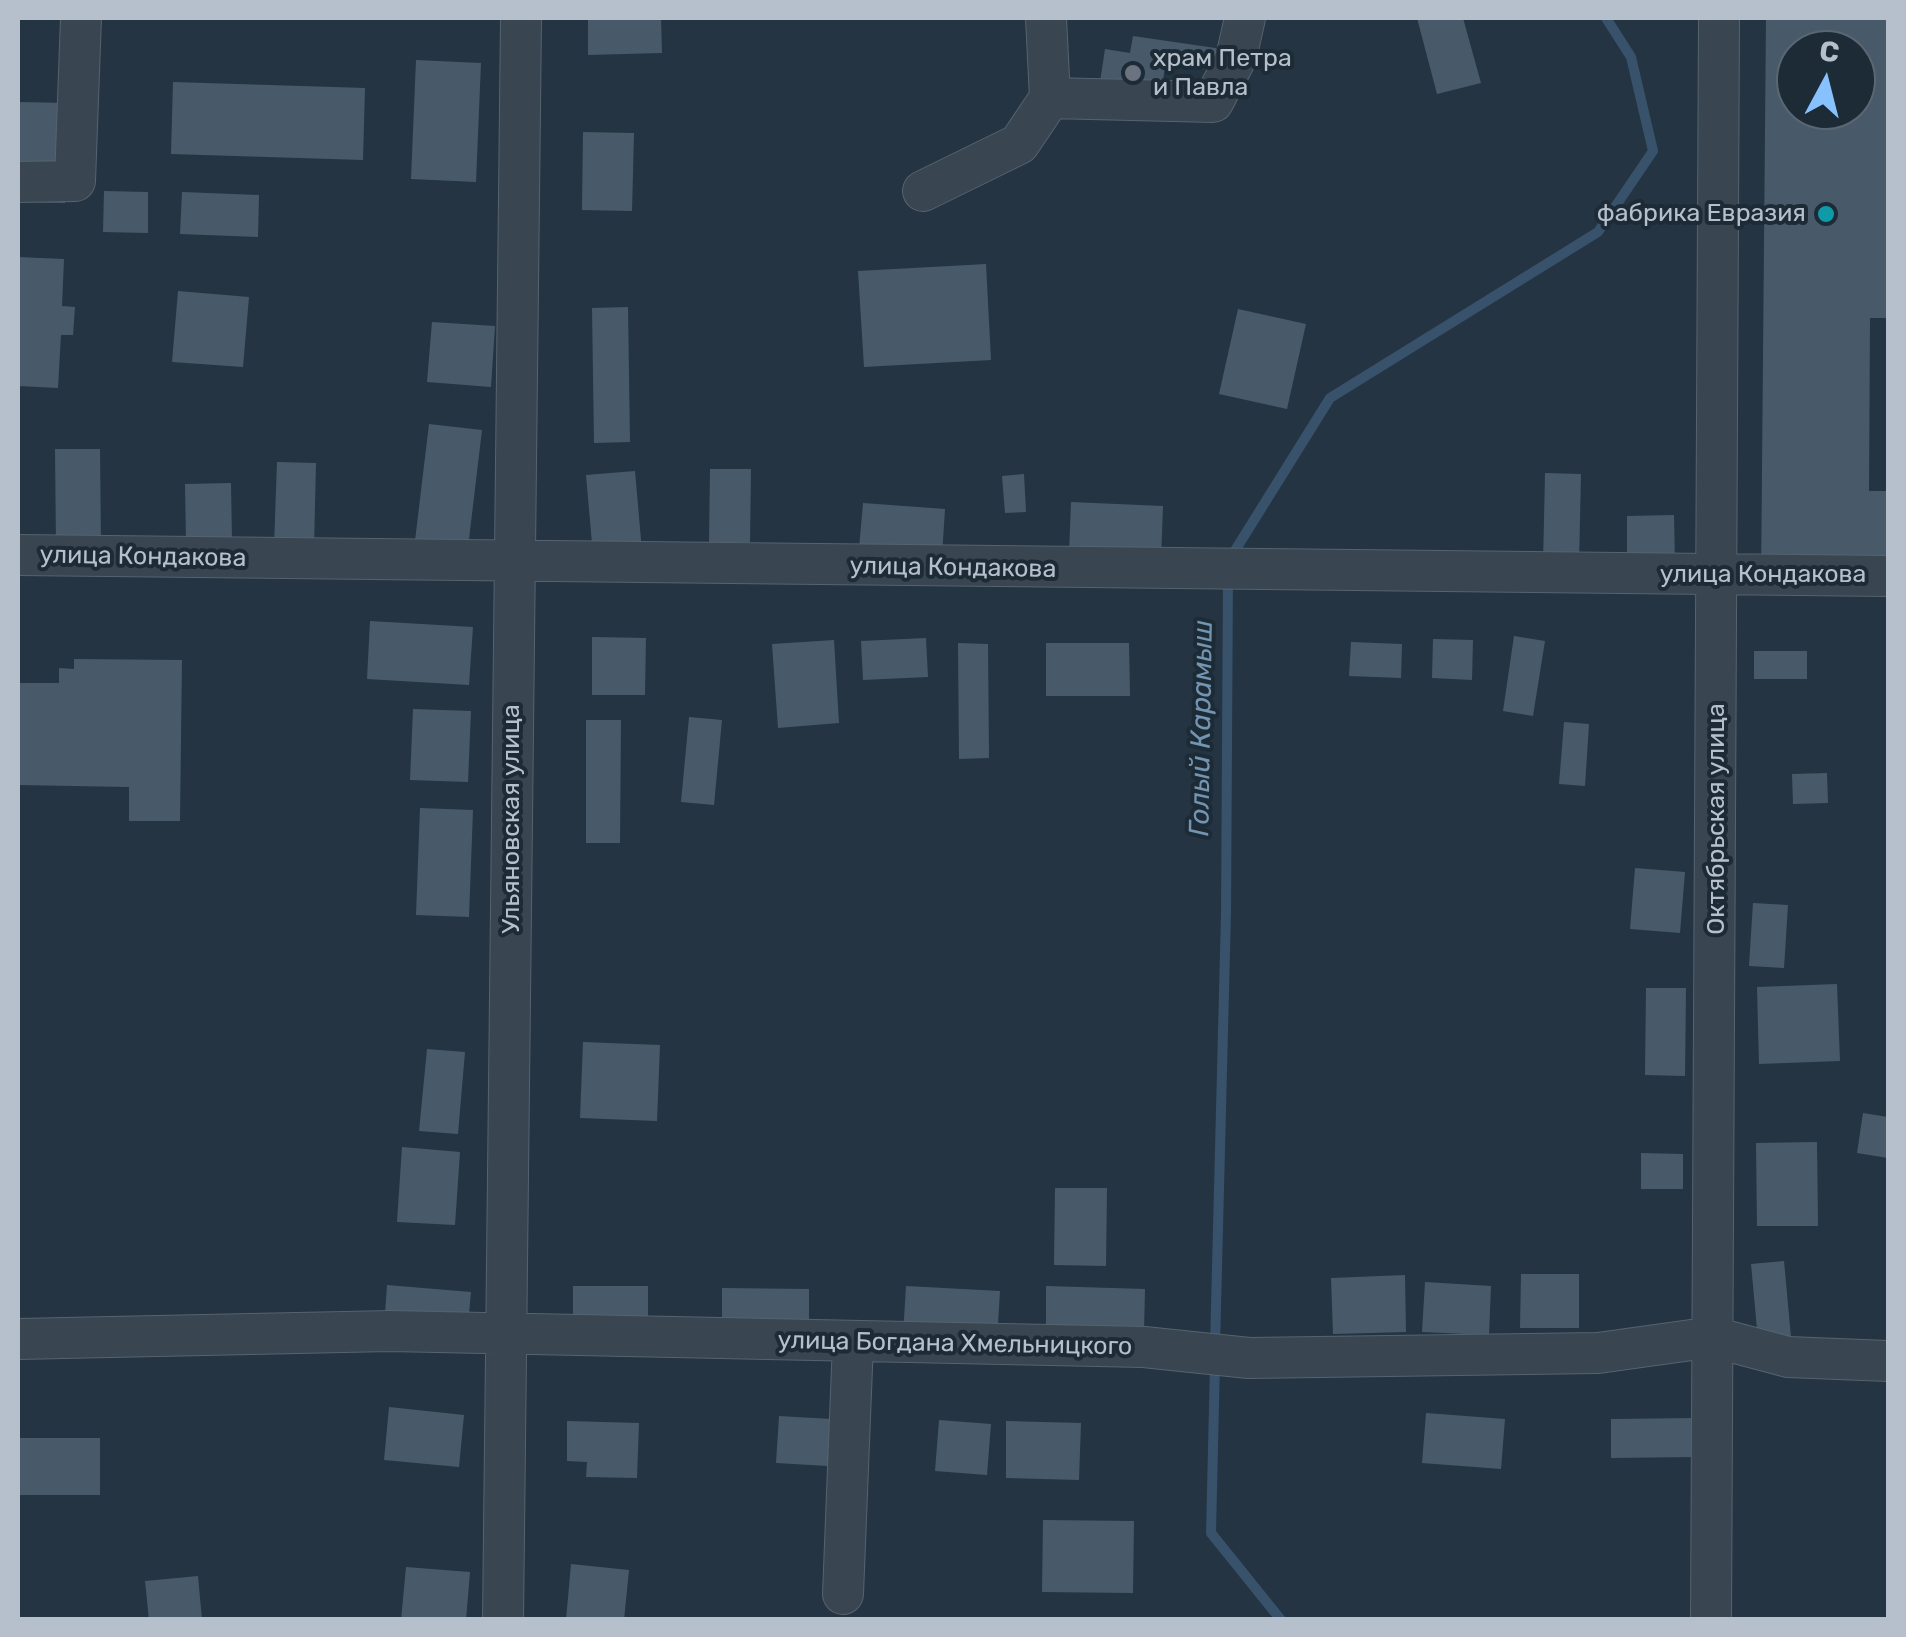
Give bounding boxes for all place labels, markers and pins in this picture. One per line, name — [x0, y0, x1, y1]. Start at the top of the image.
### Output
place label: храм Петра и Павла — [1153, 44, 1292, 103]
marker: храм Петра и Павла — [1122, 62, 1144, 84]
place label: фабрика Евразия — [1597, 199, 1806, 229]
marker: фабрика Евразия — [1815, 203, 1837, 225]

